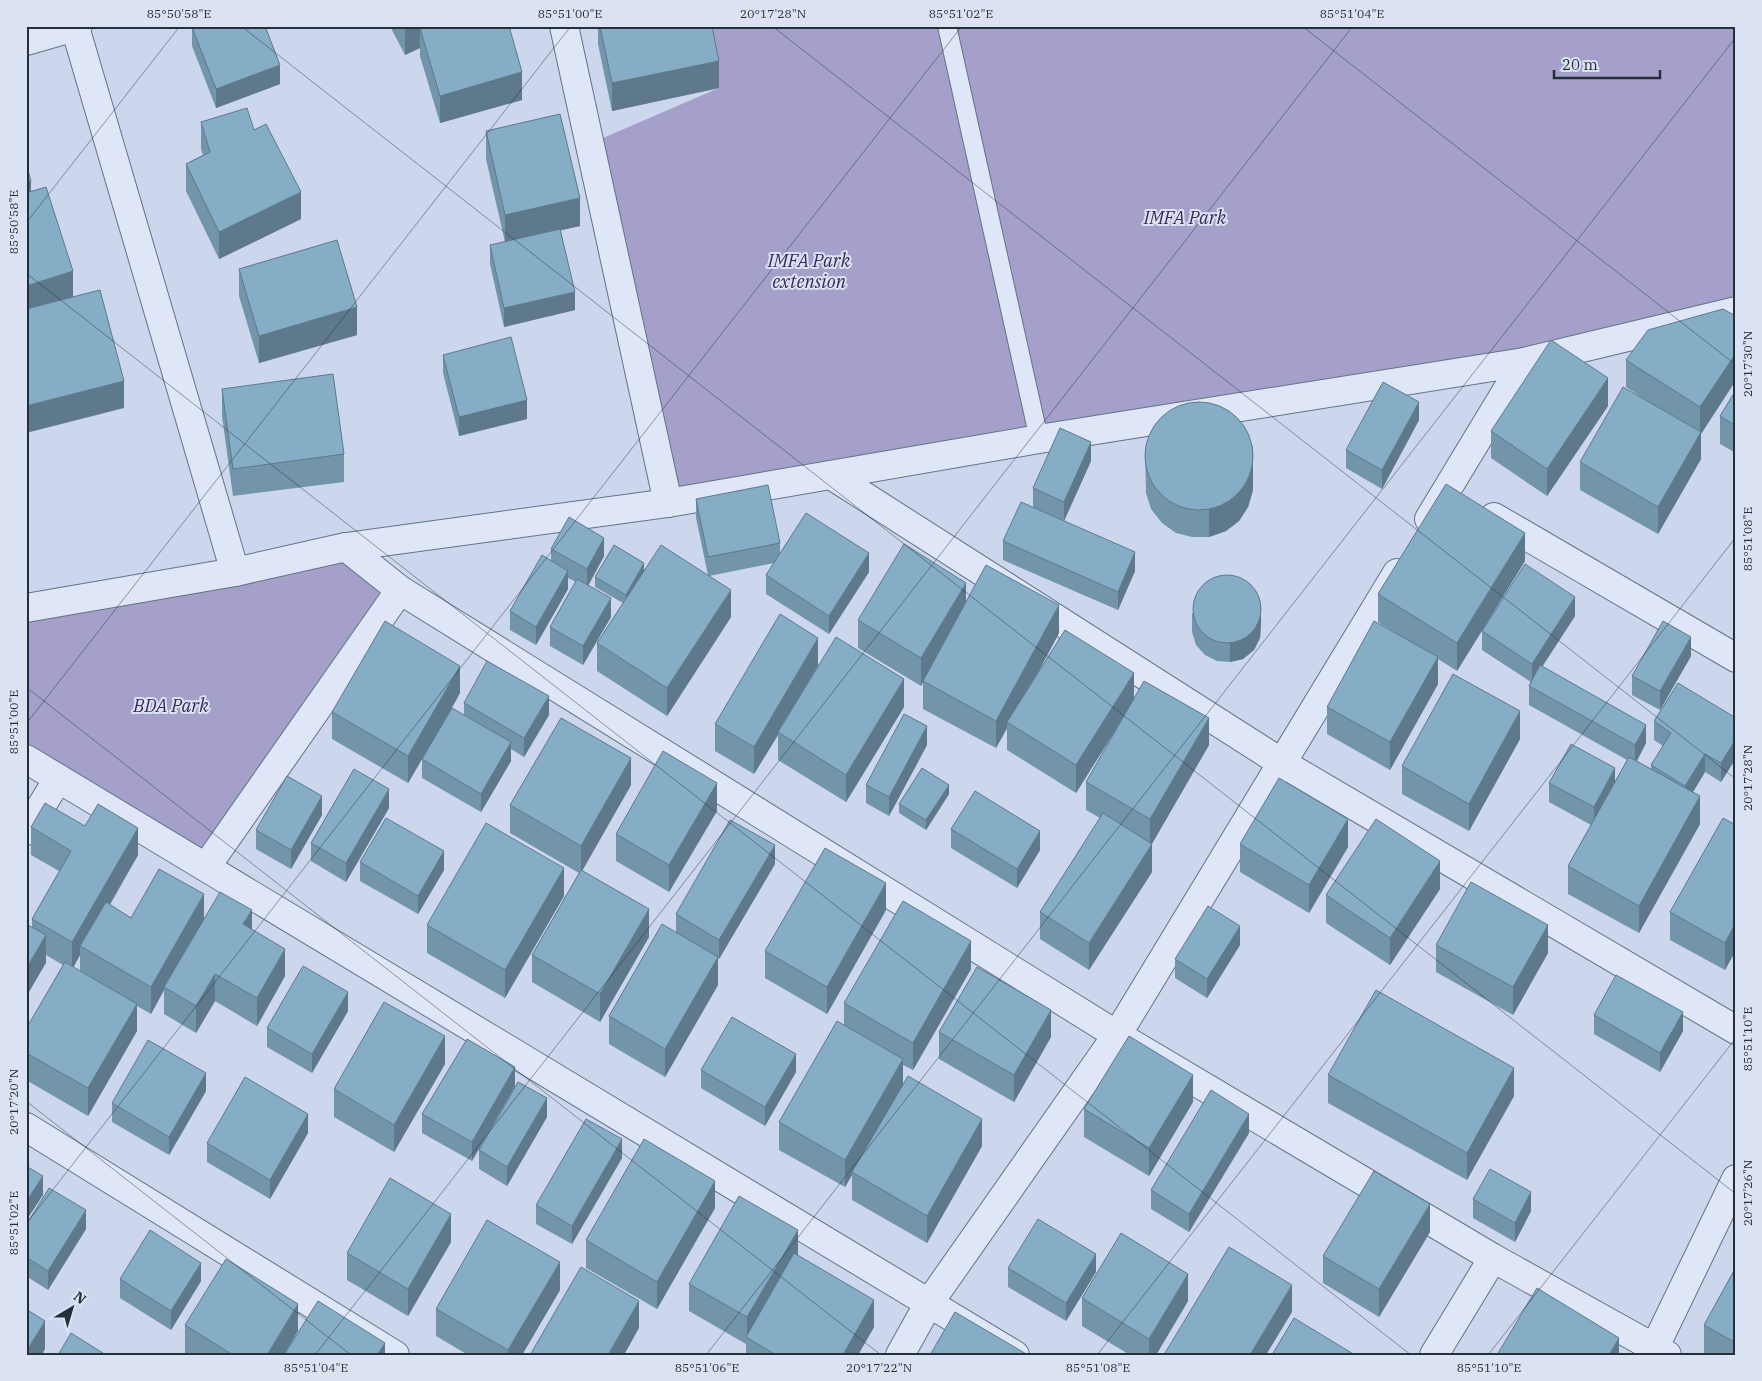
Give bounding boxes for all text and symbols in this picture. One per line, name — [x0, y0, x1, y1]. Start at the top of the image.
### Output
text: 85°50'58"E — [147, 6, 211, 21]
text: 85°51'00"E — [538, 6, 602, 21]
text: 20°17'28"N — [740, 6, 806, 21]
text: 85°51'02"E — [929, 6, 993, 21]
text: 85°51'04"E — [1320, 6, 1384, 21]
scale bar — [1554, 48, 1661, 80]
text: 20 m — [1562, 55, 1598, 74]
text: 85°50'58"E — [6, 190, 21, 254]
park label: IMFA Park — [1143, 206, 1227, 229]
park label: IMFA Park extension — [767, 249, 851, 293]
text: 20°17'30"N — [1740, 331, 1755, 397]
text: 85°51'08"E — [1740, 507, 1755, 571]
text: 85°51'00"E — [6, 690, 21, 754]
park label: BDA Park — [132, 694, 209, 717]
text: 20°17'28"N — [1740, 745, 1755, 811]
text: 85°51'10"E — [1740, 1007, 1755, 1071]
text: 20°17'20"N — [6, 1069, 21, 1135]
text: 20°17'26"N — [1740, 1160, 1755, 1226]
text: 85°51'02"E — [6, 1191, 21, 1255]
north arrow — [48, 1284, 98, 1334]
text: N — [70, 1287, 90, 1308]
text: 85°51'04"E — [284, 1360, 348, 1375]
text: 85°51'06"E — [675, 1360, 739, 1375]
text: 20°17'22"N — [846, 1360, 912, 1375]
text: 85°51'08"E — [1066, 1360, 1130, 1375]
text: 85°51'10"E — [1457, 1360, 1521, 1375]

